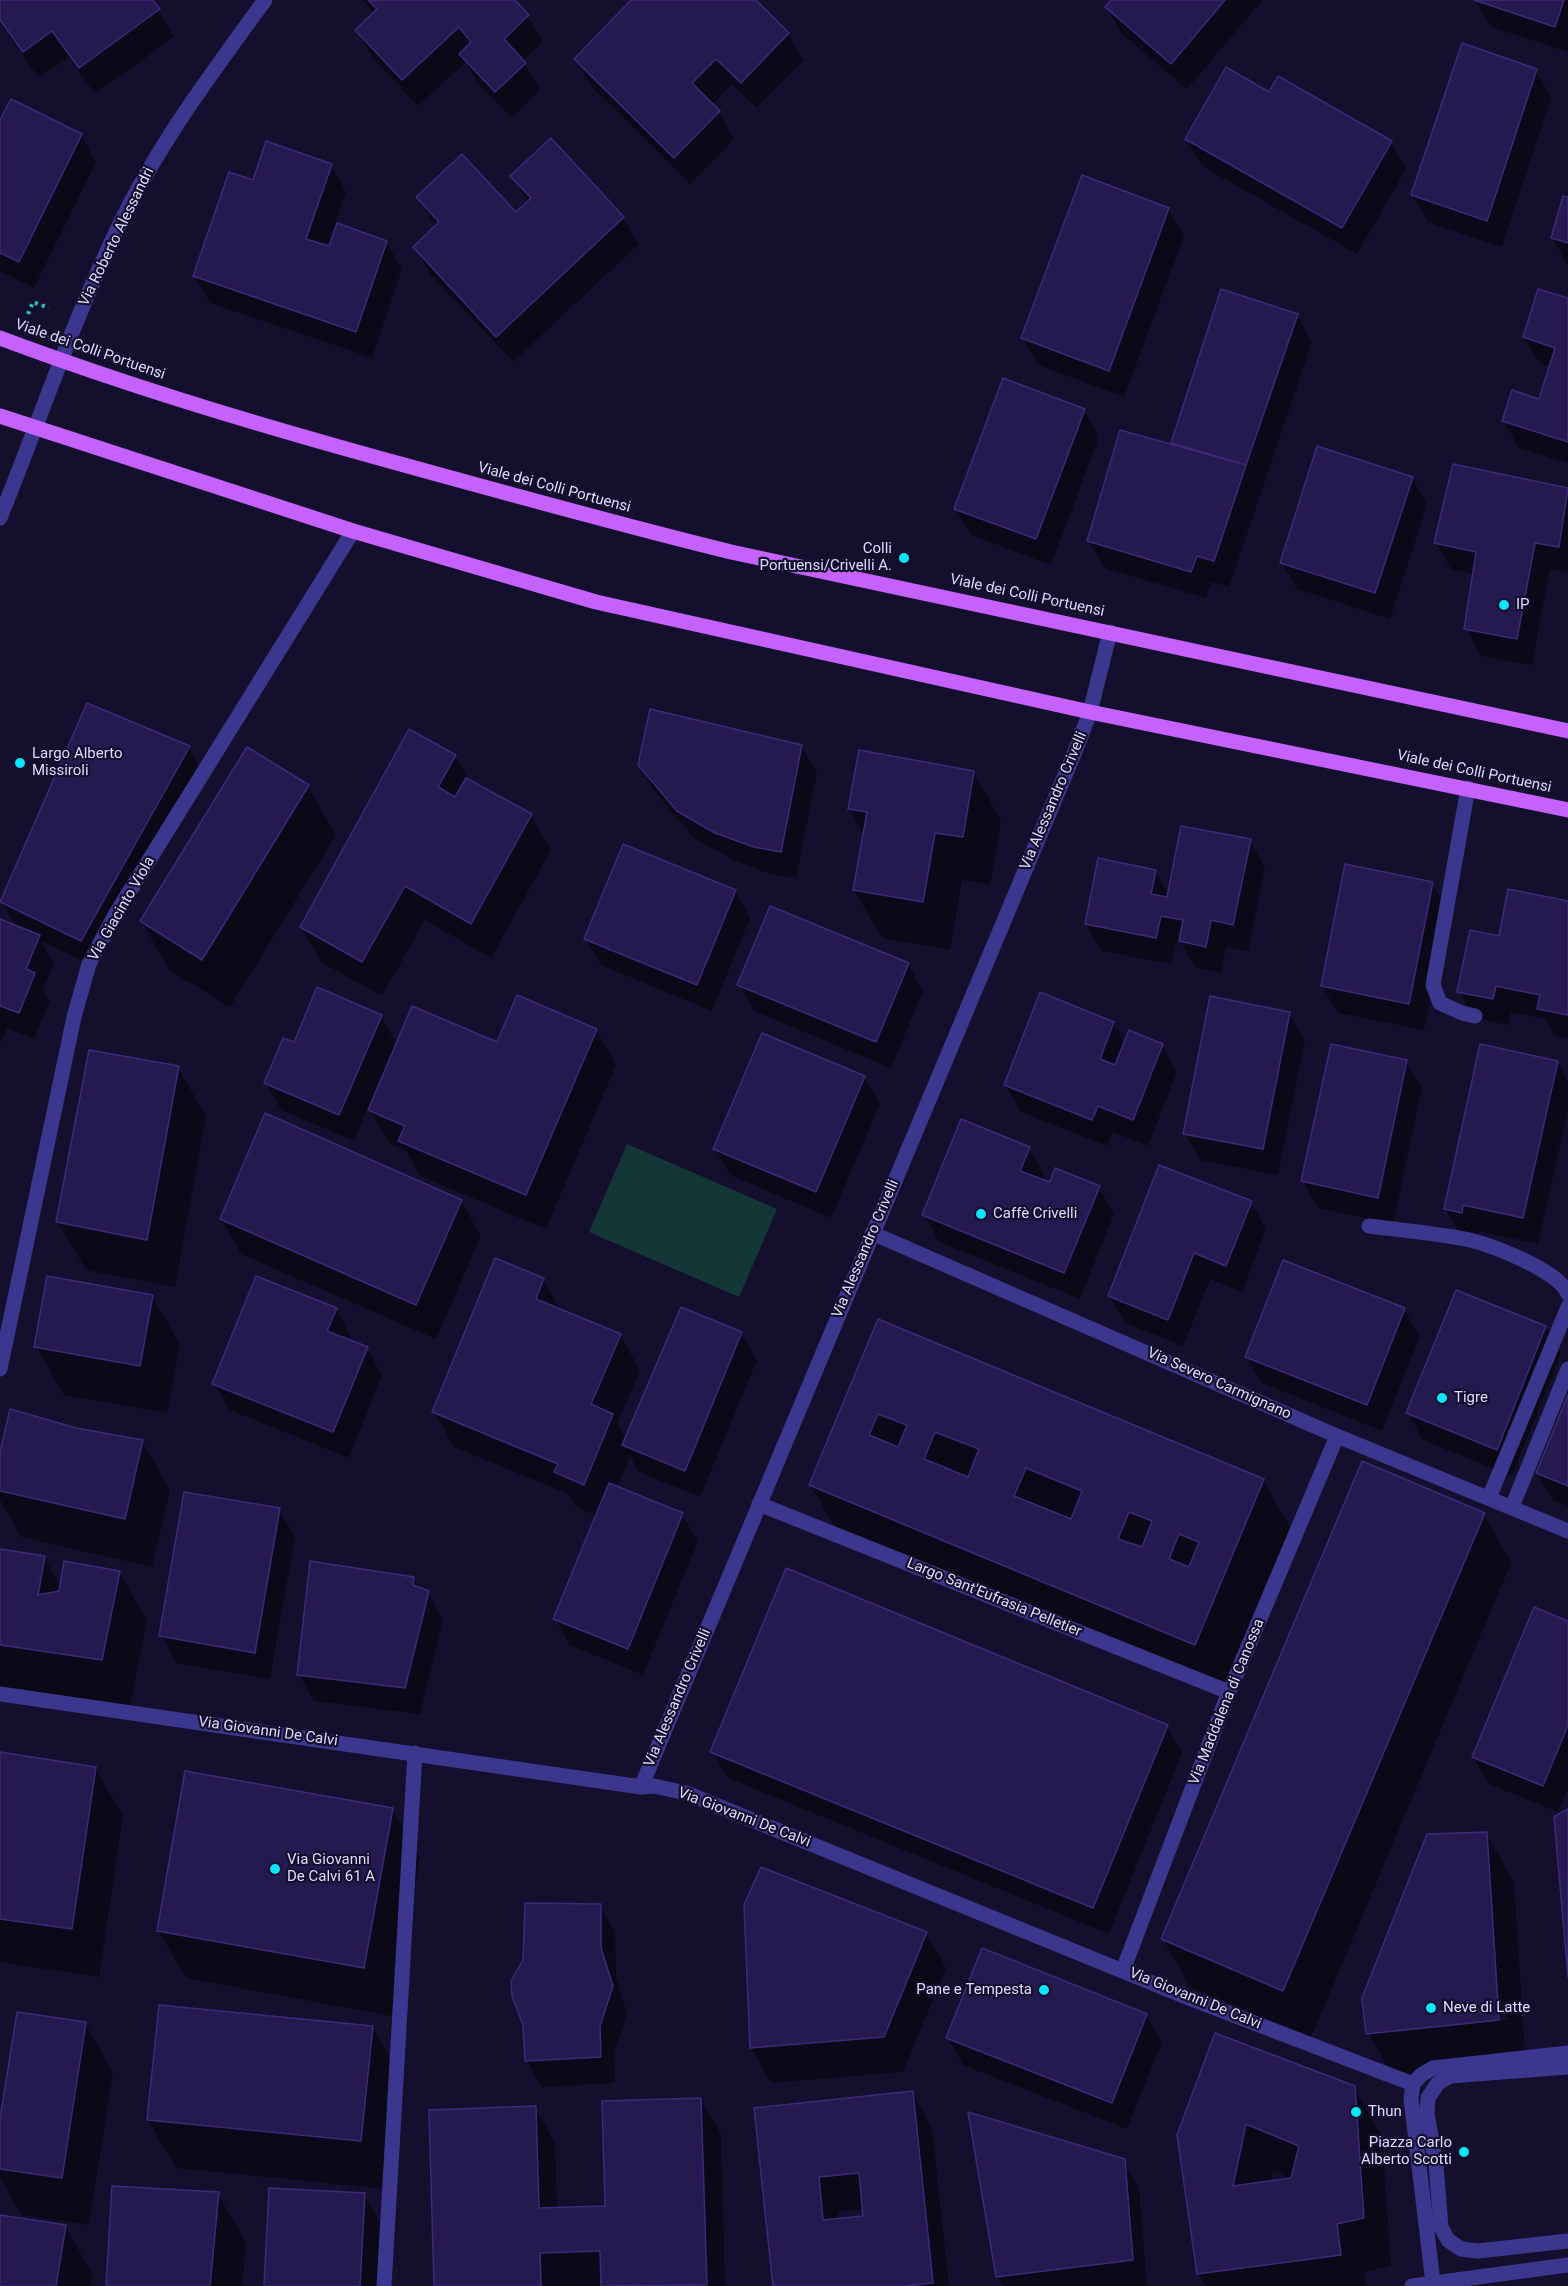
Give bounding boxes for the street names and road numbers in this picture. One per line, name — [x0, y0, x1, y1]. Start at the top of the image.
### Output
street label: Via Roberto Alessandri — [76, 165, 158, 309]
street label: Viale dei Colli Portuensi — [13, 316, 167, 384]
street label: Viale dei Colli Portuensi — [476, 459, 632, 517]
street label: Viale dei Colli Portuensi — [948, 571, 1106, 621]
street label: Via Alessandro Crivelli — [1017, 729, 1091, 873]
street label: Viale dei Colli Portuensi — [1395, 747, 1553, 797]
street label: Via Giacinto Viola — [85, 854, 159, 964]
street label: Via Alessandro Crivelli — [829, 1177, 903, 1321]
street label: Via Severo Carmignano — [1144, 1344, 1294, 1424]
street label: Largo Sant'Eufrasia Pelletier — [904, 1555, 1084, 1641]
street label: Via Maddalena di Canossa — [1185, 1616, 1269, 1788]
street label: Via Alessandro Crivelli — [641, 1626, 715, 1770]
street label: Via Giovanni De Calvi — [197, 1713, 339, 1751]
street label: Via Giovanni De Calvi — [675, 1784, 813, 1852]
street label: Via Giovanni De Calvi — [1126, 1964, 1264, 2034]

